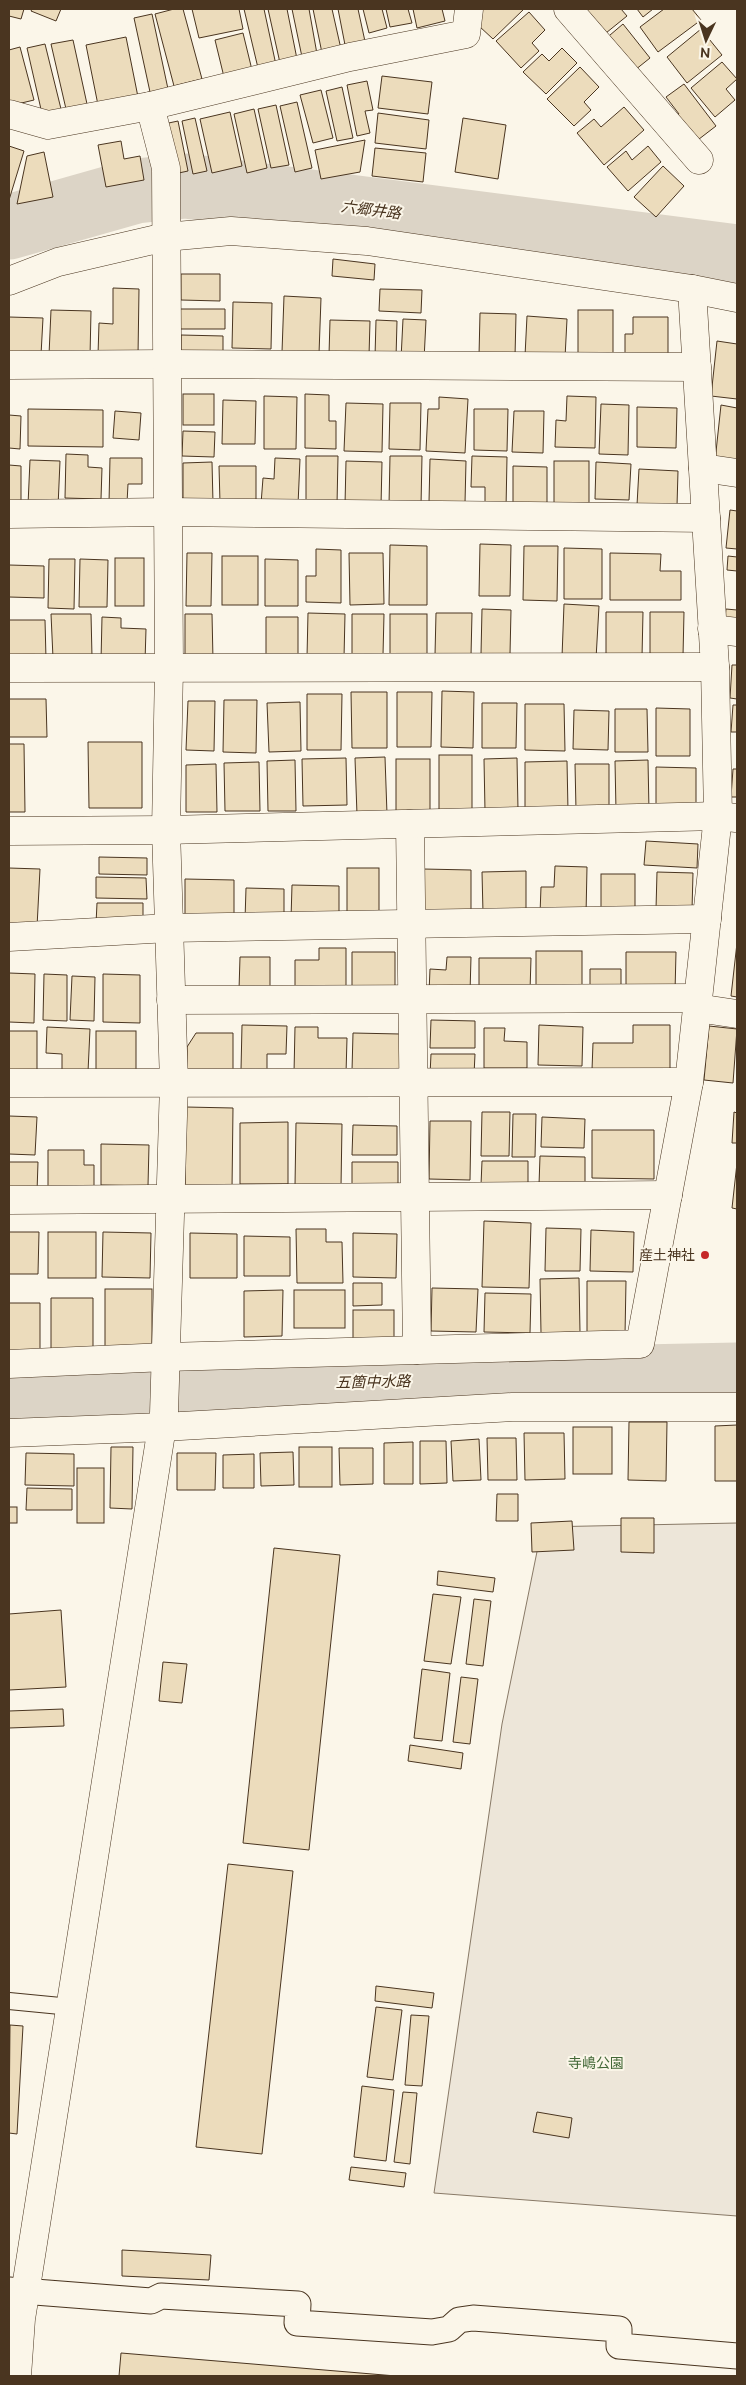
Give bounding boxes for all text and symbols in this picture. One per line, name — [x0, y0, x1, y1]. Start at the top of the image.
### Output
north arrow — [681, 15, 731, 65]
text: N — [699, 45, 711, 61]
water label: 六郷井路 — [340, 197, 404, 222]
place label: 産土神社 — [639, 1247, 695, 1263]
marker: 産土神社 — [699, 1249, 711, 1261]
water label: 五箇中水路 — [335, 1372, 413, 1391]
park label: 寺嶋公園 — [568, 2055, 624, 2071]

